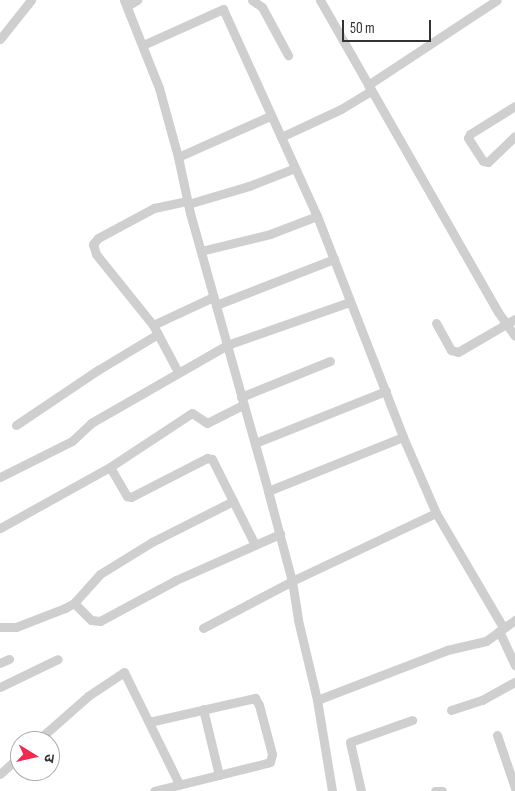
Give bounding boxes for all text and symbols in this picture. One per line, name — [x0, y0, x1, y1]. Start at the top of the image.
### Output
scale bar — [345, 10, 434, 42]
text: 50 m — [350, 19, 375, 38]
north arrow — [10, 731, 60, 781]
text: उ — [40, 753, 58, 764]

